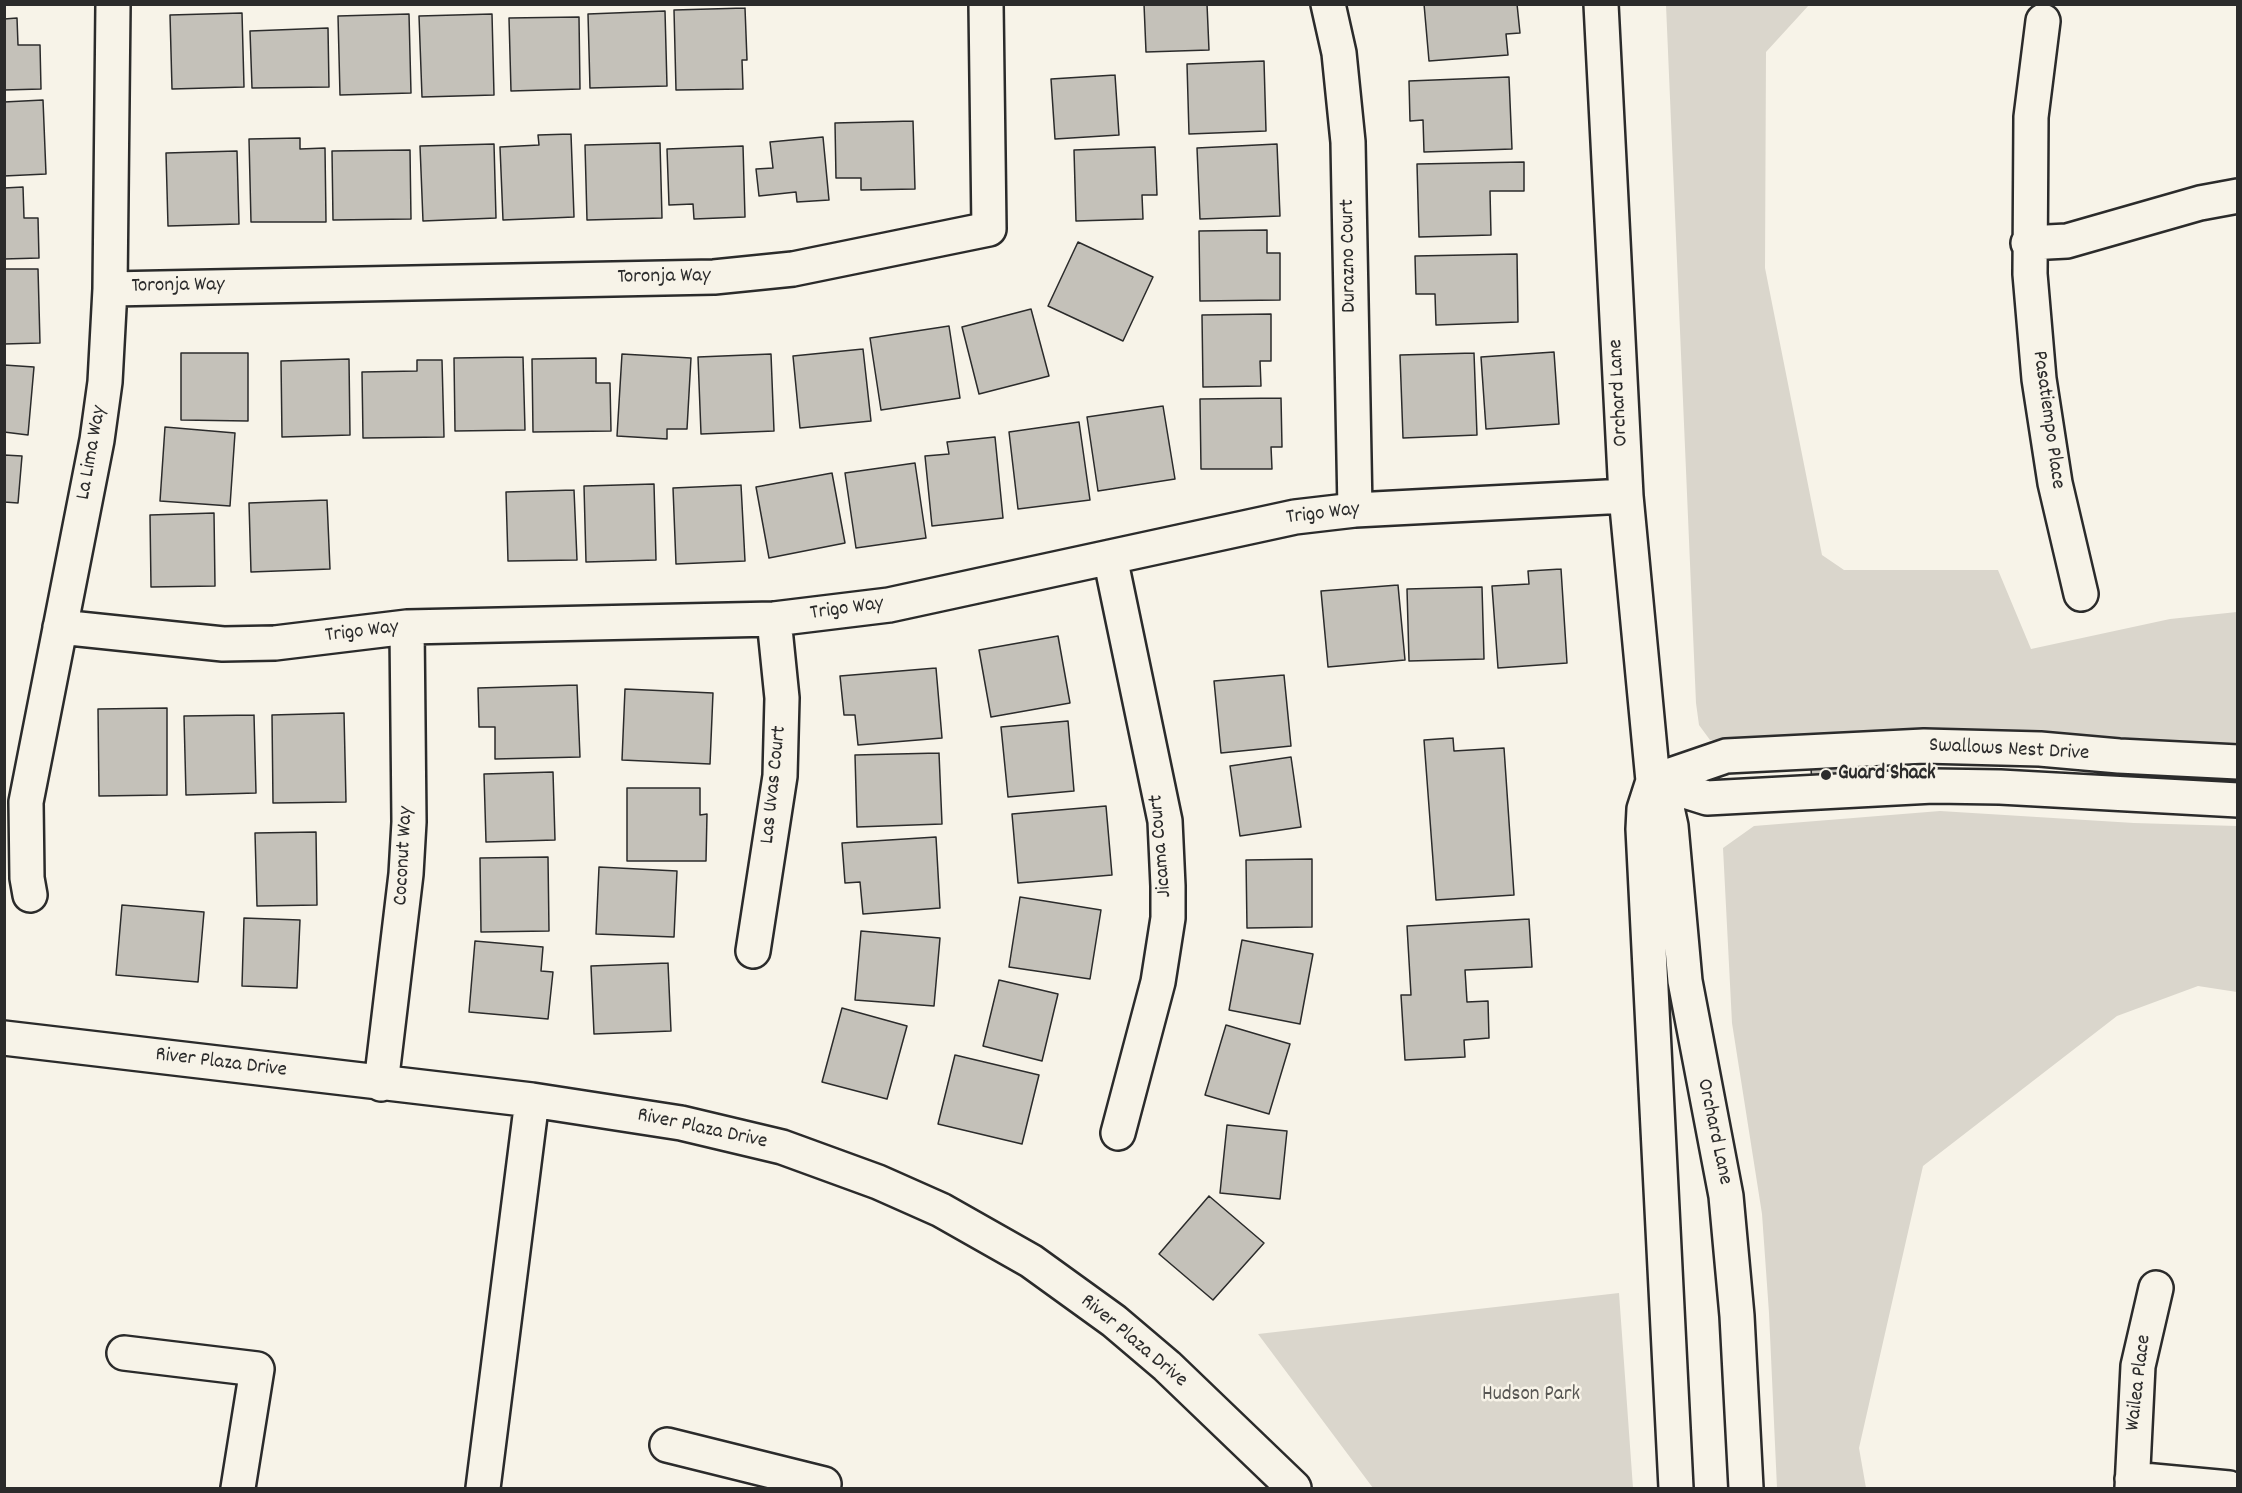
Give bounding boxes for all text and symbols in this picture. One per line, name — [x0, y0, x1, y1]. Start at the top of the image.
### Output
street label: Durazno Court — [1336, 199, 1364, 313]
street label: Toronja Way — [617, 265, 711, 291]
street label: Toronja Way — [131, 274, 225, 300]
street label: Orchard Lane — [1605, 339, 1635, 447]
street label: Pasatiempo Place — [2025, 349, 2069, 491]
street label: La Lima Way — [72, 404, 114, 502]
street label: Trigo Way — [1285, 498, 1361, 532]
street label: Trigo Way — [809, 592, 885, 628]
street label: Trigo Way — [324, 616, 400, 650]
street label: Las Uvas Court — [756, 725, 794, 845]
street label: Swallows Nest Drive — [1928, 734, 2090, 768]
place label: Guard Shack — [1838, 762, 1936, 788]
marker: Guard Shack — [1819, 768, 1833, 782]
street label: Jicama Court — [1145, 794, 1179, 898]
street label: Coconut Way — [390, 806, 420, 906]
street label: River Plaza Drive — [154, 1043, 288, 1085]
street label: Orchard Lane — [1689, 1077, 1737, 1187]
street label: River Plaza Drive — [635, 1104, 769, 1156]
street label: River Plaza Drive — [1074, 1290, 1192, 1394]
street label: Wailea Place — [2122, 1333, 2158, 1433]
park label: Hudson Park — [1482, 1383, 1580, 1409]

